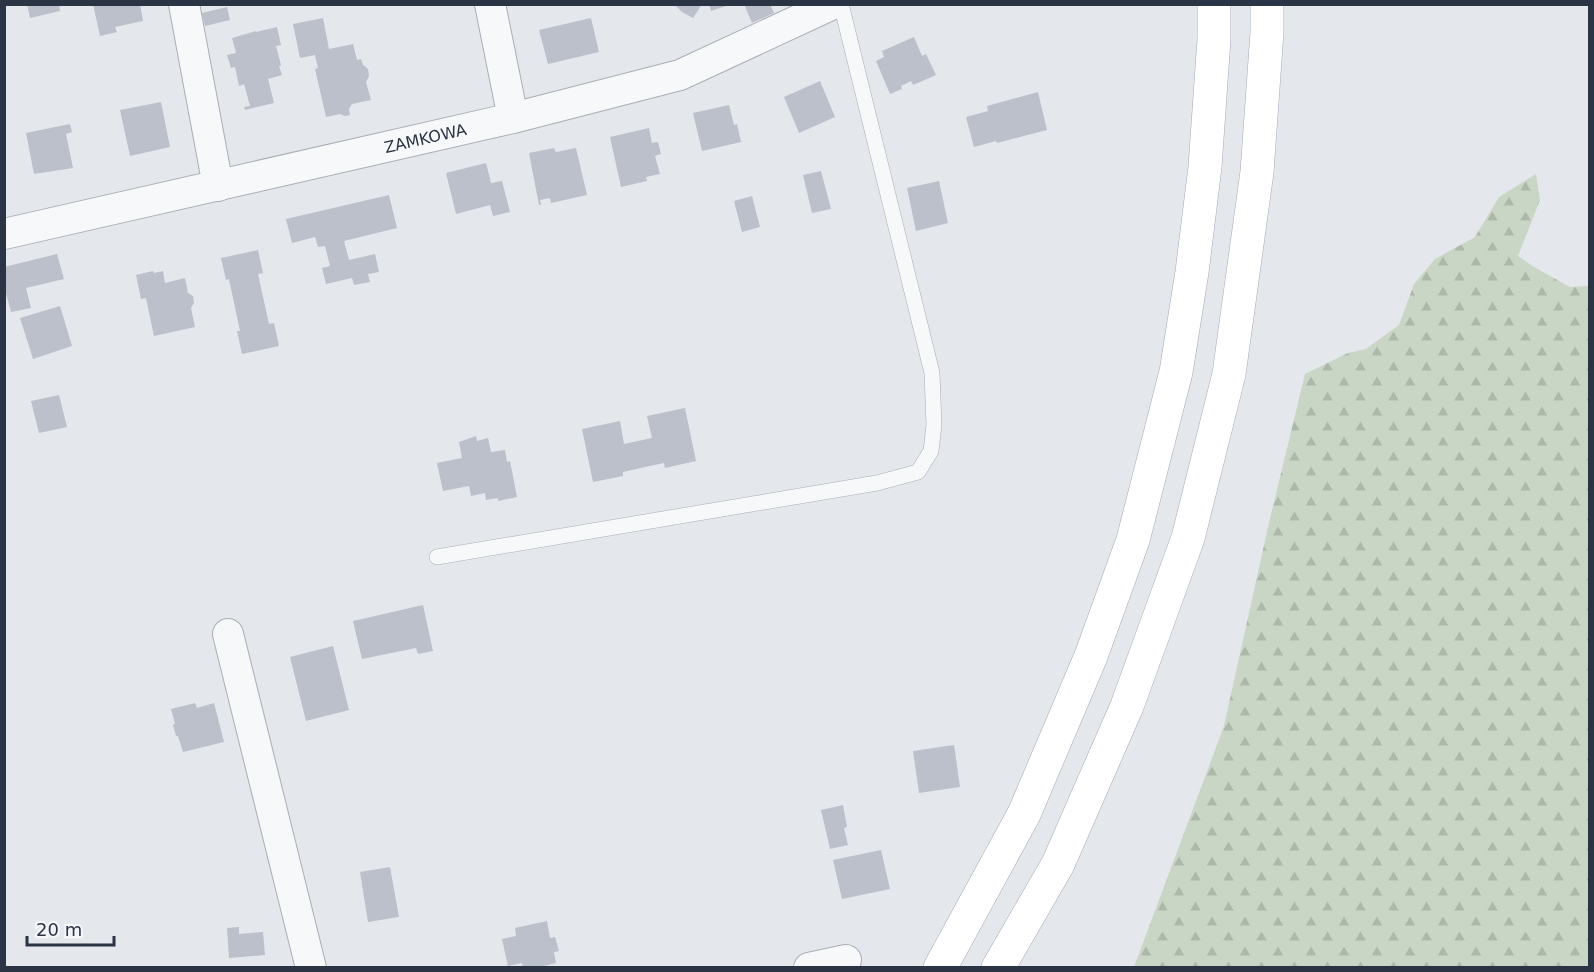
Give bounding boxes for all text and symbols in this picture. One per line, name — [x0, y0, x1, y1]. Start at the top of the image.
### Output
street label: ZAMKOWA — [382, 120, 468, 157]
scale bar — [27, 909, 114, 947]
text: 20 m — [36, 919, 82, 940]

